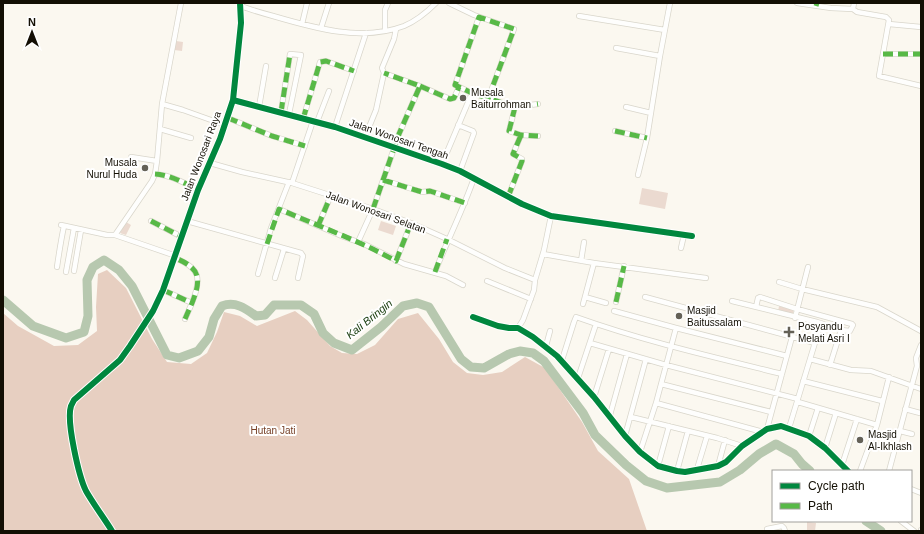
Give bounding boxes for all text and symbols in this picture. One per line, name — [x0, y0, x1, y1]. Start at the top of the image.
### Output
north arrow — [12, 12, 52, 52]
text: N — [28, 16, 36, 28]
place label: Musala Baiturrohman — [471, 87, 531, 110]
marker: Musala Baiturrohman — [458, 93, 468, 103]
street label: Jalan Wonosari Raya — [179, 109, 223, 202]
street label: Jalan Wonosari Tengah — [348, 117, 450, 161]
place label: Musala Nurul Huda — [86, 157, 137, 180]
marker: Musala Nurul Huda — [140, 163, 150, 173]
street label: Jalan Wonosari Selatan — [325, 189, 427, 235]
water label: Kali Bringin — [344, 297, 394, 341]
place label: Masjid Baitussalam — [687, 305, 741, 328]
marker: Masjid Baitussalam — [674, 311, 684, 321]
place label: Posyandu Melati Asri I — [798, 321, 850, 344]
marker: Posyandu Melati Asri I — [783, 326, 795, 338]
park label: Hutan Jati — [250, 425, 296, 436]
place label: Masjid Al-Ikhlash — [868, 429, 912, 452]
marker: Masjid Al-Ikhlash — [855, 435, 865, 445]
legend — [772, 470, 912, 522]
text: Cycle path — [808, 479, 865, 493]
text: Path — [808, 499, 833, 513]

